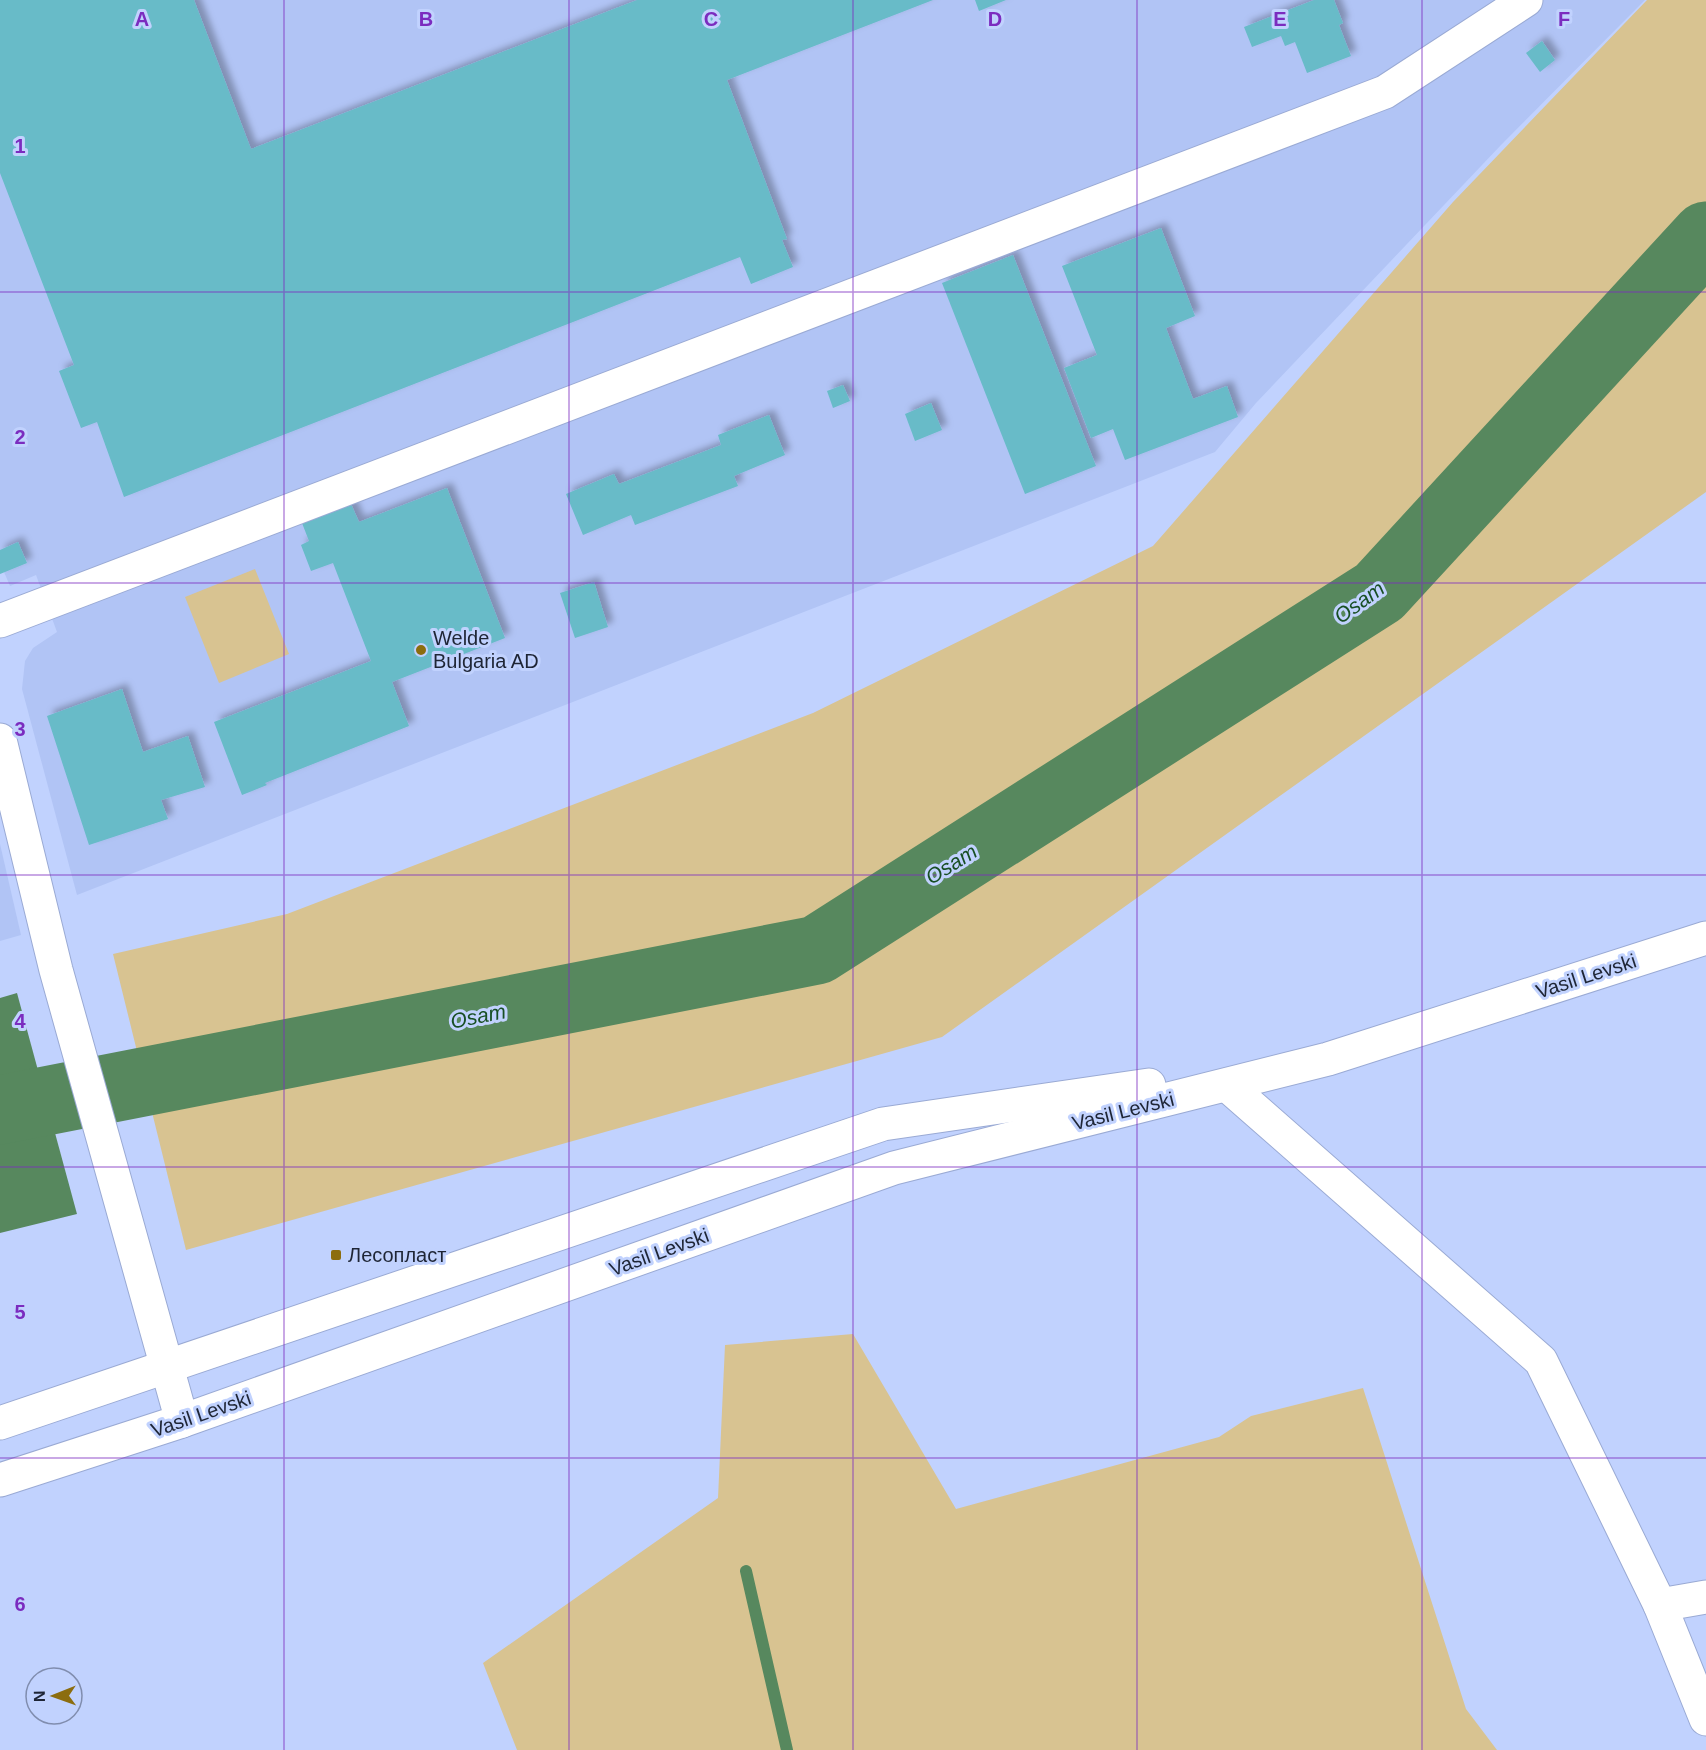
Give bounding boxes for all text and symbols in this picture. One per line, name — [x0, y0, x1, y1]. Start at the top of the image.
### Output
text: A — [135, 8, 149, 30]
text: B — [419, 8, 433, 30]
text: C — [704, 8, 718, 30]
text: D — [988, 8, 1002, 30]
text: E — [1273, 8, 1287, 30]
text: F — [1558, 8, 1570, 30]
text: 1 — [14, 135, 26, 157]
text: 2 — [14, 426, 26, 448]
water label: Osam — [1330, 576, 1388, 628]
place label: Welde Bulgaria AD — [433, 627, 539, 672]
marker: Welde Bulgaria AD — [414, 643, 428, 657]
text: 3 — [14, 718, 26, 740]
water label: Osam — [921, 839, 981, 889]
street label: Vasil Levski — [1533, 949, 1639, 1003]
water label: Osam — [448, 999, 508, 1033]
text: 4 — [14, 1010, 26, 1032]
street label: Vasil Levski — [1070, 1088, 1176, 1134]
street label: Vasil Levski — [606, 1224, 712, 1280]
place label: Лесопласт — [348, 1244, 446, 1266]
marker: Лесопласт — [329, 1248, 343, 1262]
text: 5 — [14, 1301, 26, 1323]
street label: Vasil Levski — [148, 1387, 254, 1441]
text: 6 — [14, 1593, 26, 1615]
north arrow — [24, 1666, 84, 1726]
text: N — [31, 1690, 48, 1702]

